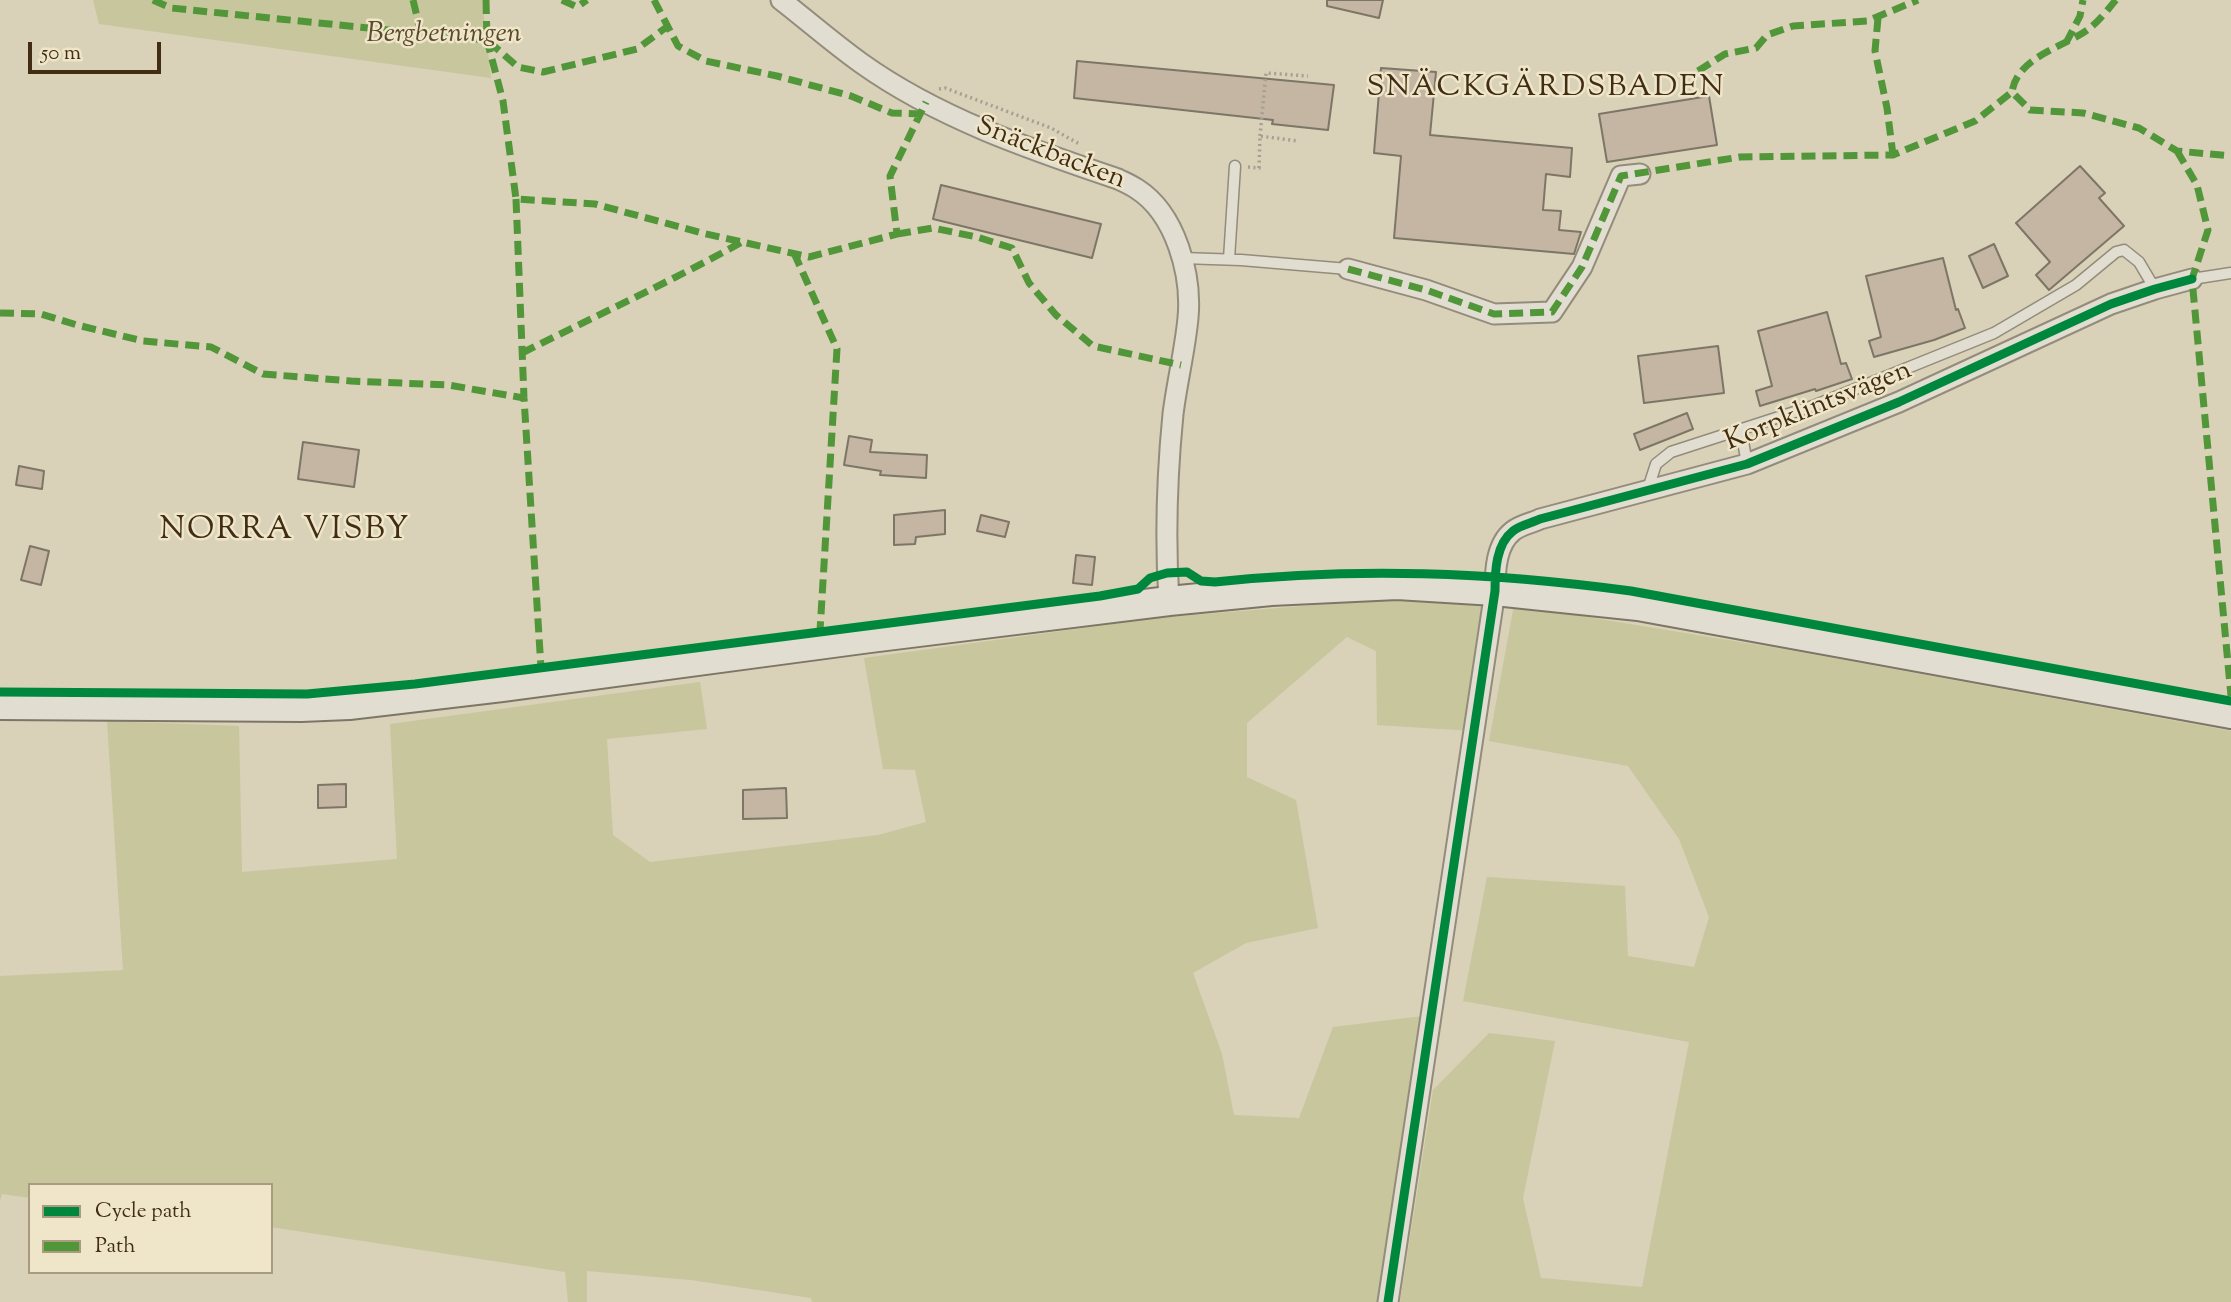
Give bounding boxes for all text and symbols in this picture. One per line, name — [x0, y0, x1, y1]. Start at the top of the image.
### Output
park label: Bergbetningen — [366, 19, 522, 53]
scale bar — [32, 28, 164, 72]
text: 50 m — [41, 39, 81, 69]
district label: SNÄCKGÄRDSBADEN — [1368, 72, 1724, 108]
street label: Snäckbacken — [970, 111, 1130, 199]
street label: Korpklintsvägen — [1721, 355, 1917, 461]
district label: NORRA VISBY — [161, 514, 409, 552]
legend — [28, 1183, 273, 1274]
text: Cycle path — [95, 1197, 192, 1227]
text: Path — [95, 1232, 136, 1262]

